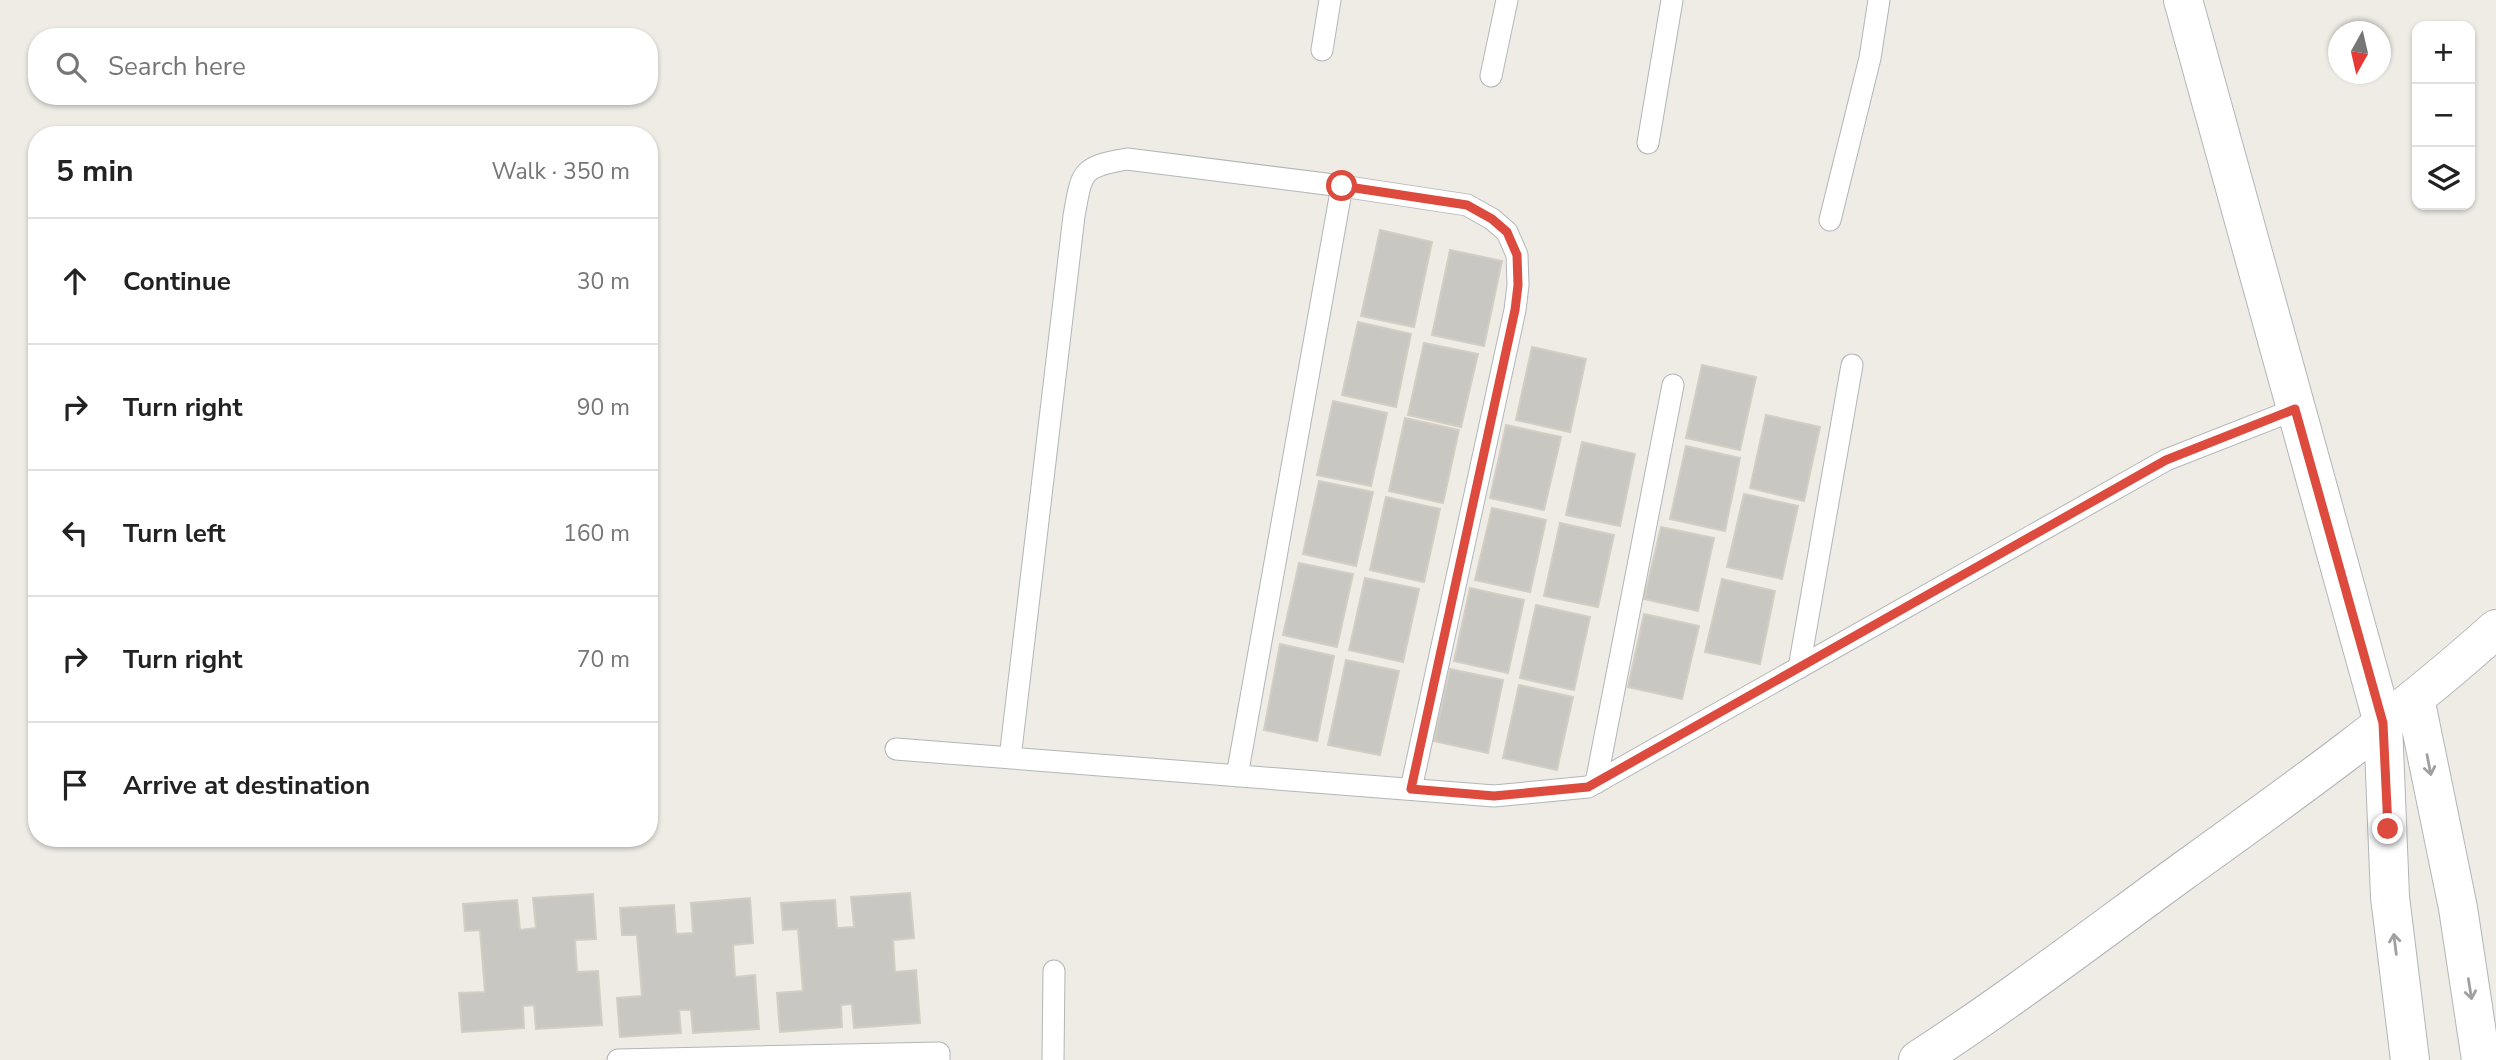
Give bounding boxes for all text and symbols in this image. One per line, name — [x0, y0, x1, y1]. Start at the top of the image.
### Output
north arrow — [2328, 21, 2391, 84]
map controls — [2412, 21, 2475, 210]
button: + — [2412, 21, 2475, 84]
search box — [28, 28, 658, 105]
icon: search — [52, 48, 90, 86]
text: Search here — [108, 49, 246, 84]
button: − — [2412, 84, 2475, 147]
button: layers — [2412, 147, 2475, 210]
text: 5 min — [56, 151, 134, 192]
text: Walk · 350 m — [491, 156, 630, 187]
route start — [1326, 170, 1357, 201]
icon: ahead — [56, 262, 94, 300]
text: Continue — [123, 264, 231, 299]
text: 30 m — [577, 266, 630, 297]
icon: right — [56, 388, 94, 426]
text: Turn right — [123, 390, 242, 425]
text: 90 m — [577, 392, 630, 423]
icon: left — [56, 514, 94, 552]
text: Turn left — [123, 516, 226, 551]
text: 160 m — [563, 518, 630, 549]
icon: right — [56, 640, 94, 678]
text: Turn right — [123, 642, 242, 677]
text: 70 m — [577, 644, 630, 675]
one-way arrow — [2423, 753, 2436, 776]
icon: arrive — [56, 766, 94, 804]
text: Arrive at destination — [123, 768, 370, 803]
route end — [2372, 813, 2403, 844]
one-way arrow — [2389, 933, 2402, 956]
one-way arrow — [2464, 977, 2477, 1000]

